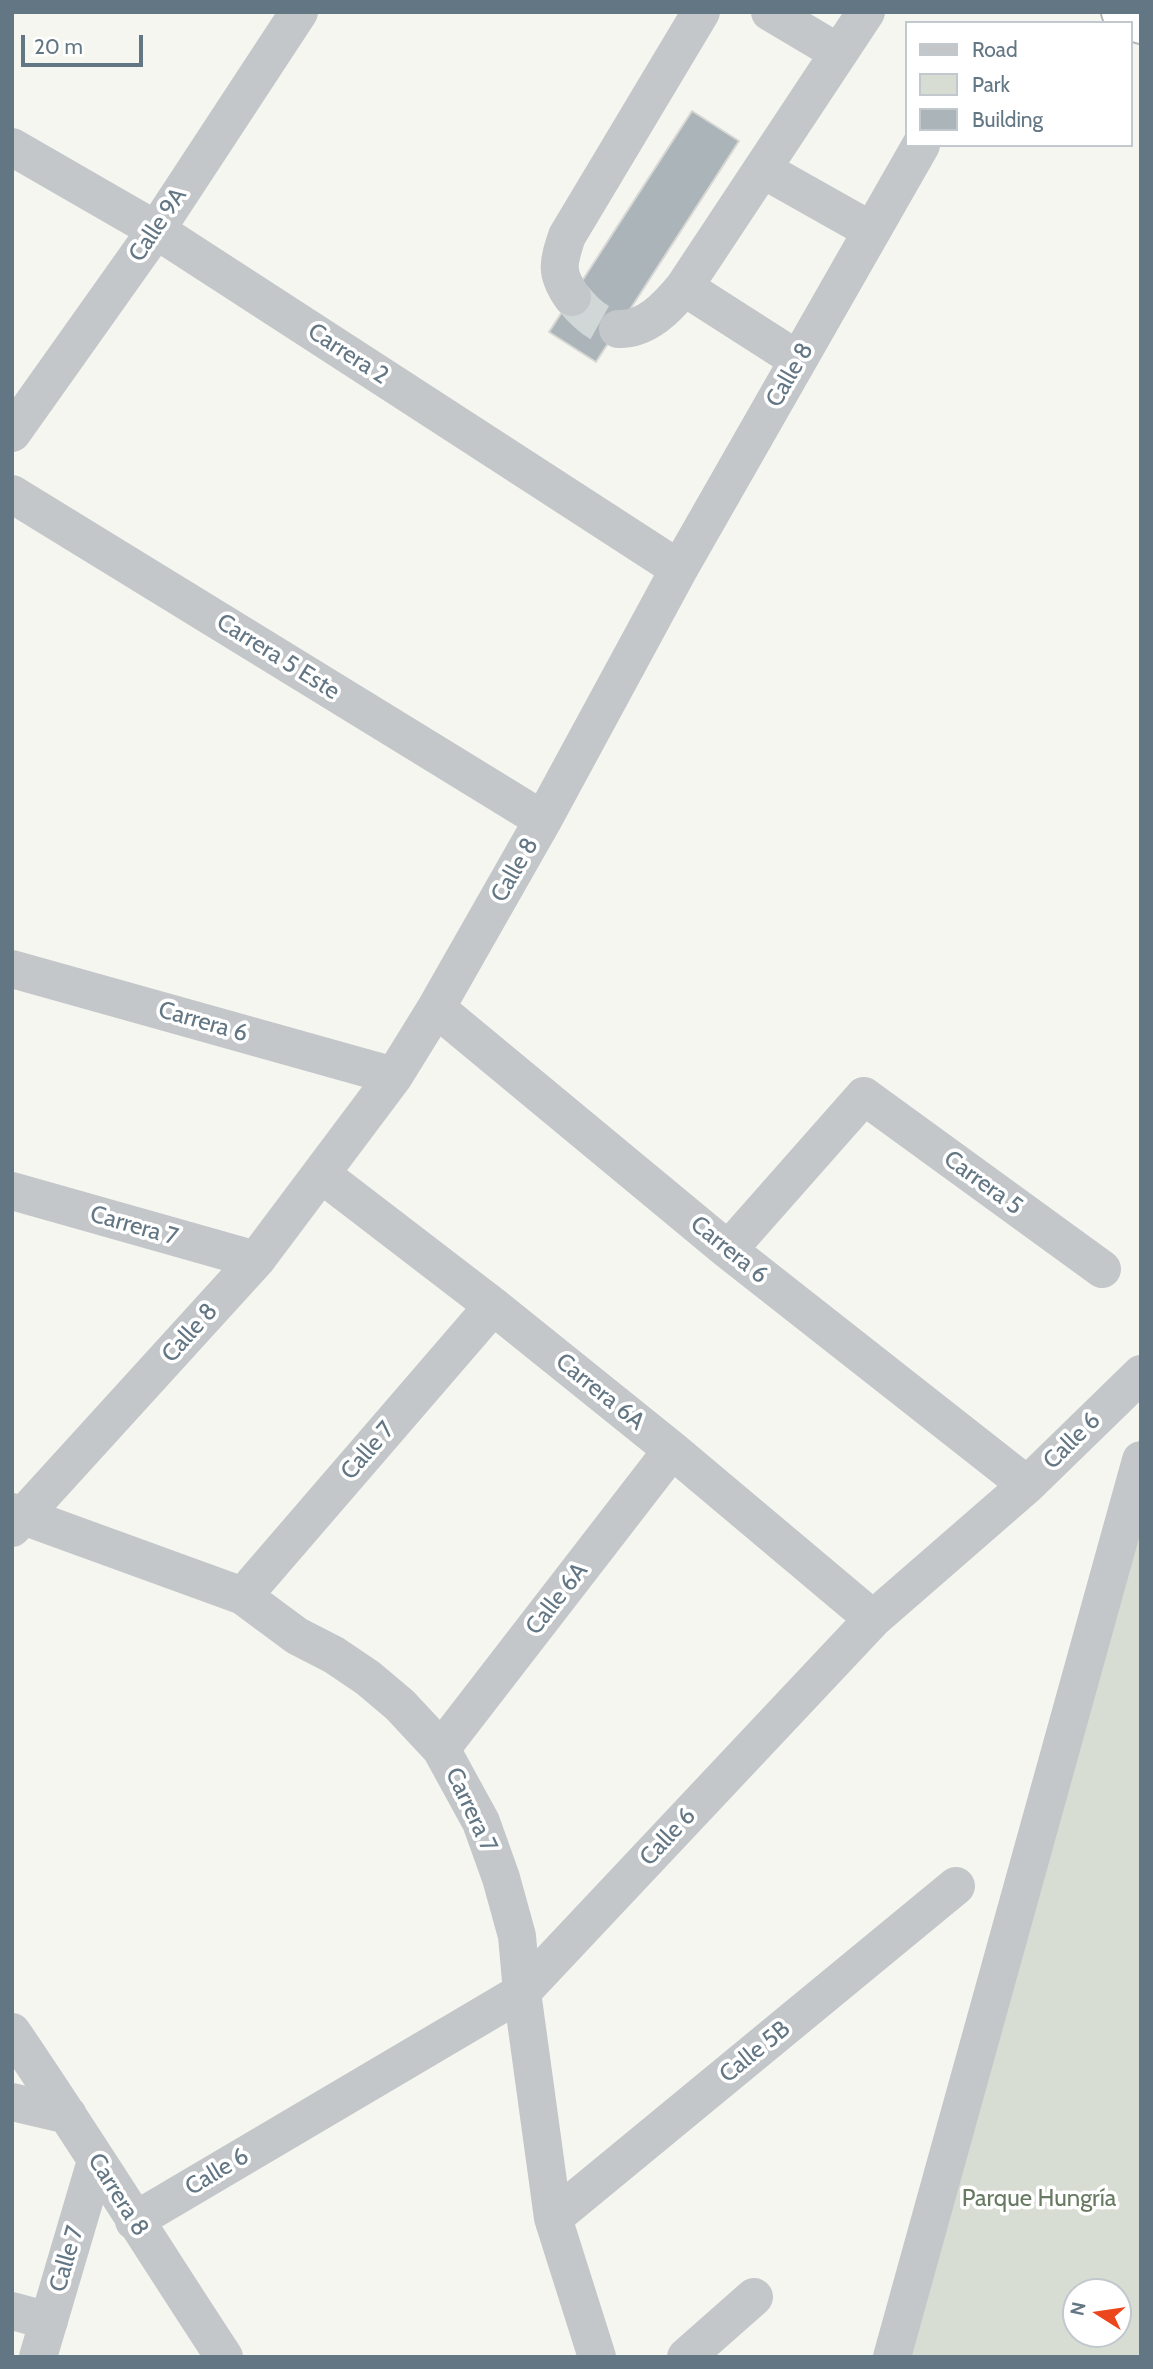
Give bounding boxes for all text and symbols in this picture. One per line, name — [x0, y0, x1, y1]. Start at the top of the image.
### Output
scale bar — [24, 21, 147, 65]
legend — [904, 21, 1132, 147]
text: 20 m — [34, 34, 83, 59]
text: Road — [972, 37, 1018, 62]
text: Park — [972, 72, 1010, 97]
text: Building — [972, 107, 1043, 132]
street label: Calle 9A — [123, 183, 193, 267]
street label: Carrera 2 — [302, 317, 394, 391]
street label: Calle 8 — [760, 338, 820, 412]
street label: Carrera 5 Este — [211, 608, 345, 706]
street label: Calle 8 — [485, 833, 545, 907]
street label: Carrera 6 — [155, 996, 251, 1048]
street label: Carrera 5 — [938, 1145, 1028, 1221]
street label: Carrera 7 — [87, 1200, 181, 1252]
street label: Carrera 6 — [684, 1210, 774, 1290]
street label: Calle 8 — [156, 1297, 224, 1369]
street label: Carrera 6A — [550, 1347, 650, 1437]
street label: Calle 6 — [1037, 1406, 1107, 1476]
street label: Calle 7 — [335, 1416, 401, 1486]
street label: Calle 6A — [520, 1557, 594, 1641]
street label: Carrera 7 — [439, 1763, 503, 1857]
street label: Calle 6 — [634, 1802, 702, 1872]
street label: Calle 5B — [714, 2015, 796, 2089]
street label: Calle 6 — [180, 2142, 254, 2202]
street label: Carrera 8 — [81, 2148, 155, 2242]
park label: Parque Hungría — [962, 2185, 1116, 2213]
street label: Calle 7 — [44, 2223, 90, 2295]
north arrow — [1062, 2278, 1132, 2348]
text: N — [1065, 2300, 1091, 2318]

